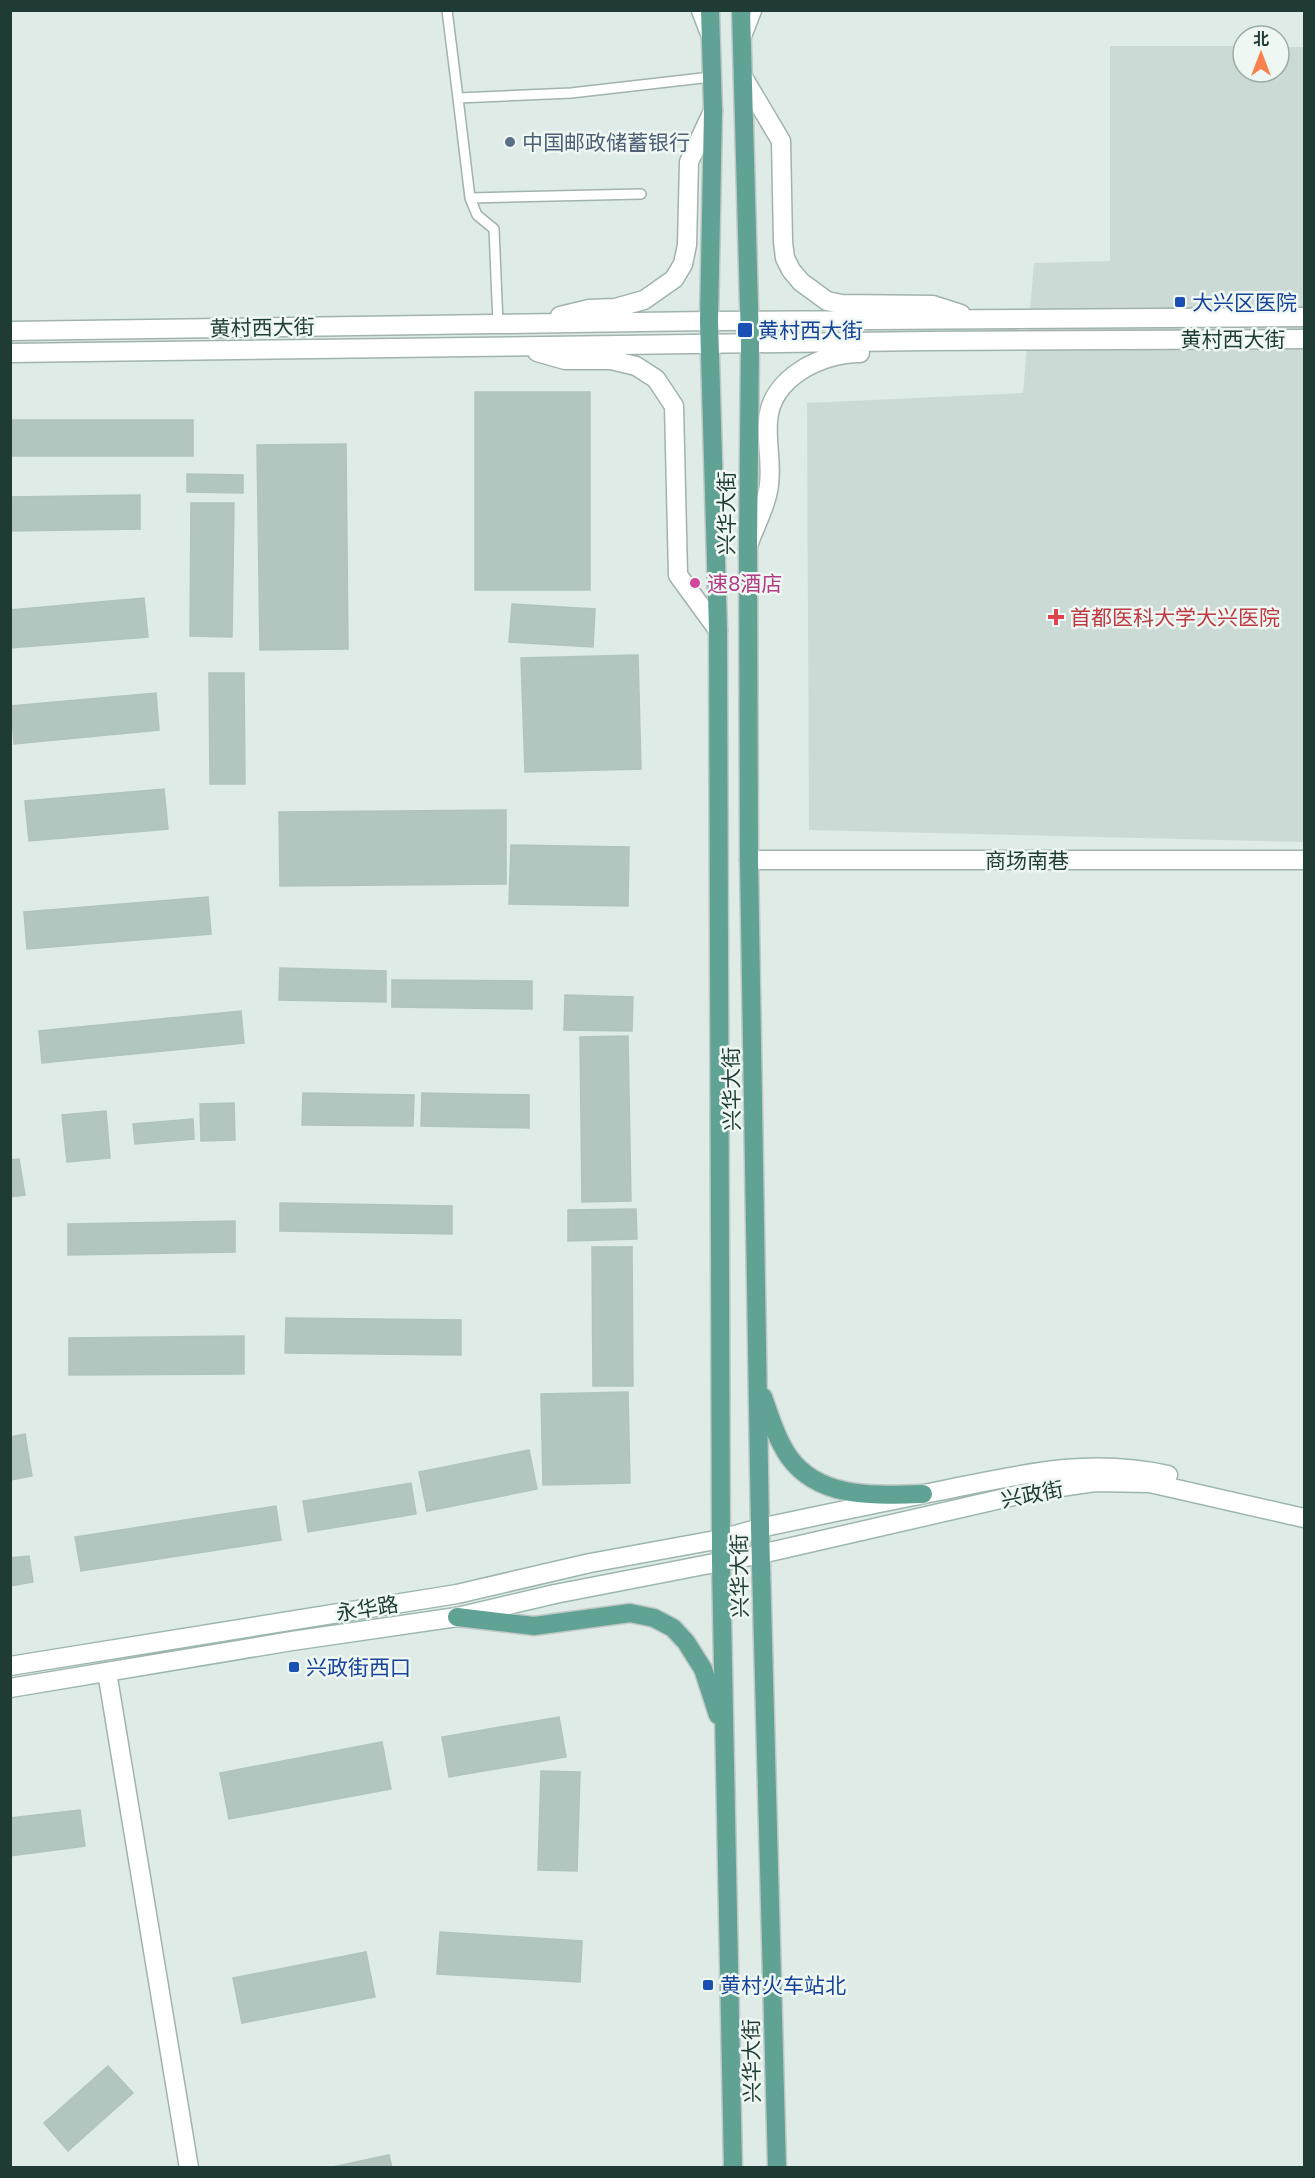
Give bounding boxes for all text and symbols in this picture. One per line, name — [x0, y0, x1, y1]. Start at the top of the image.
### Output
north arrow — [1231, 24, 1291, 84]
text: 北 — [1253, 29, 1269, 49]
place label: 中国邮政储蓄银行 — [522, 128, 690, 156]
marker: 中国邮政储蓄银行 — [503, 135, 517, 149]
place label: 大兴区医院 — [1192, 288, 1297, 316]
marker: 大兴区医院 — [1173, 295, 1187, 309]
street label: 黄村西大街 — [209, 312, 315, 342]
place label: 黄村西大街 — [758, 316, 863, 344]
marker: 黄村西大街 — [736, 321, 754, 339]
street label: 黄村西大街 — [1181, 325, 1286, 353]
street label: 兴华大街 — [712, 471, 740, 555]
place label: 速8酒店 — [707, 569, 783, 597]
marker: 速8酒店 — [688, 576, 702, 590]
place label: 首都医科大学大兴医院 — [1070, 603, 1280, 631]
marker: 首都医科大学大兴医院 — [1047, 608, 1065, 626]
street label: 商场南巷 — [985, 846, 1069, 874]
street label: 兴华大街 — [716, 1047, 746, 1131]
street label: 兴政街 — [998, 1474, 1066, 1514]
street label: 兴华大街 — [724, 1534, 754, 1618]
street label: 永华路 — [334, 1589, 400, 1627]
place label: 兴政街西口 — [306, 1653, 411, 1681]
marker: 兴政街西口 — [287, 1660, 301, 1674]
place label: 黄村火车站北 — [720, 1971, 846, 1999]
marker: 黄村火车站北 — [701, 1978, 715, 1992]
street label: 兴华大街 — [736, 2019, 766, 2103]

